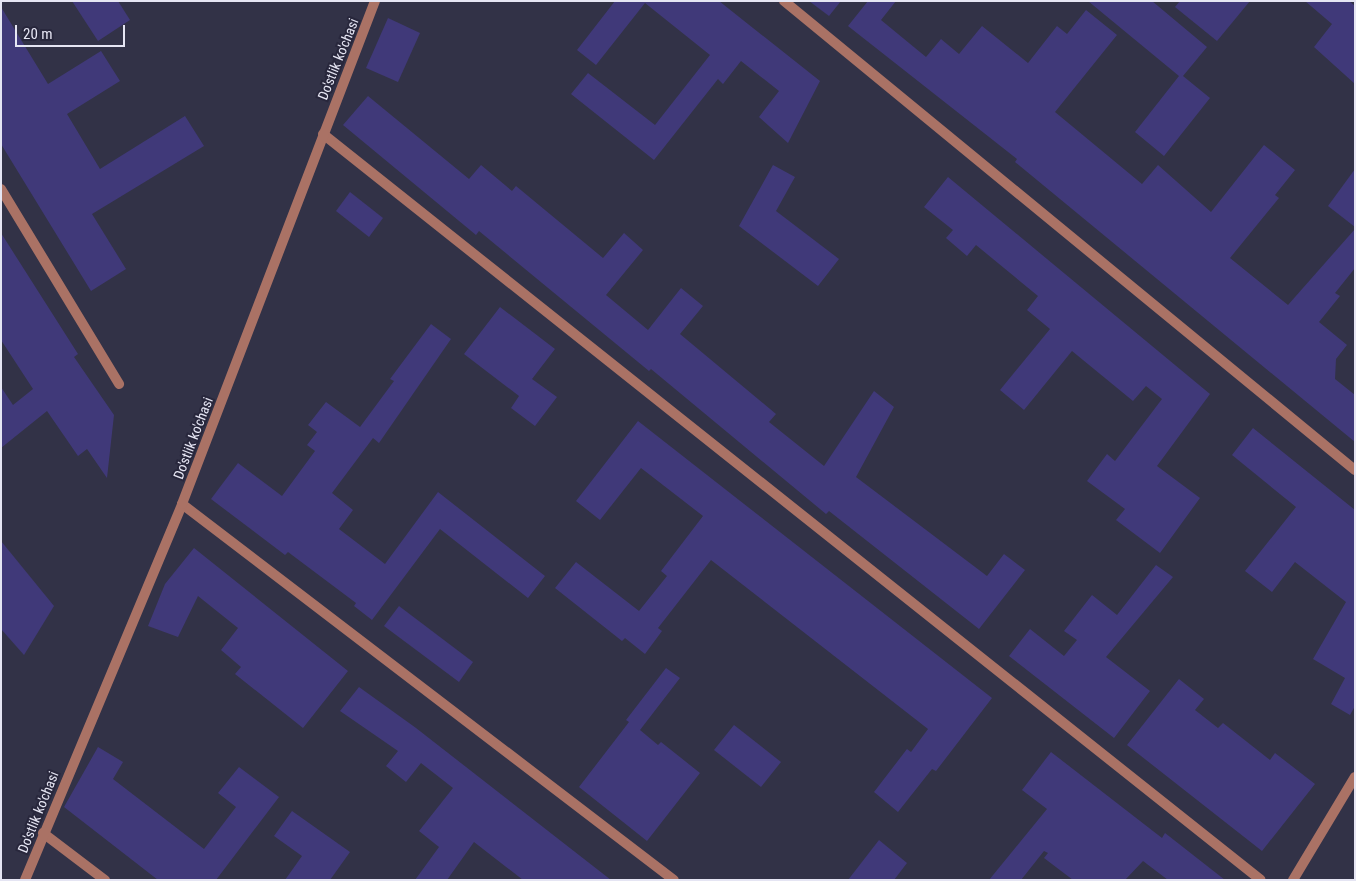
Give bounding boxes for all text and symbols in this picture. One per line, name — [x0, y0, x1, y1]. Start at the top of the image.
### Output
scale bar — [18, 15, 128, 47]
street label: Do'stlik ko'chasi — [314, 16, 362, 102]
text: 20 m — [23, 25, 53, 43]
street label: Do'stlik ko'chasi — [170, 395, 216, 481]
street label: Do'stlik ko'chasi — [14, 769, 62, 855]

